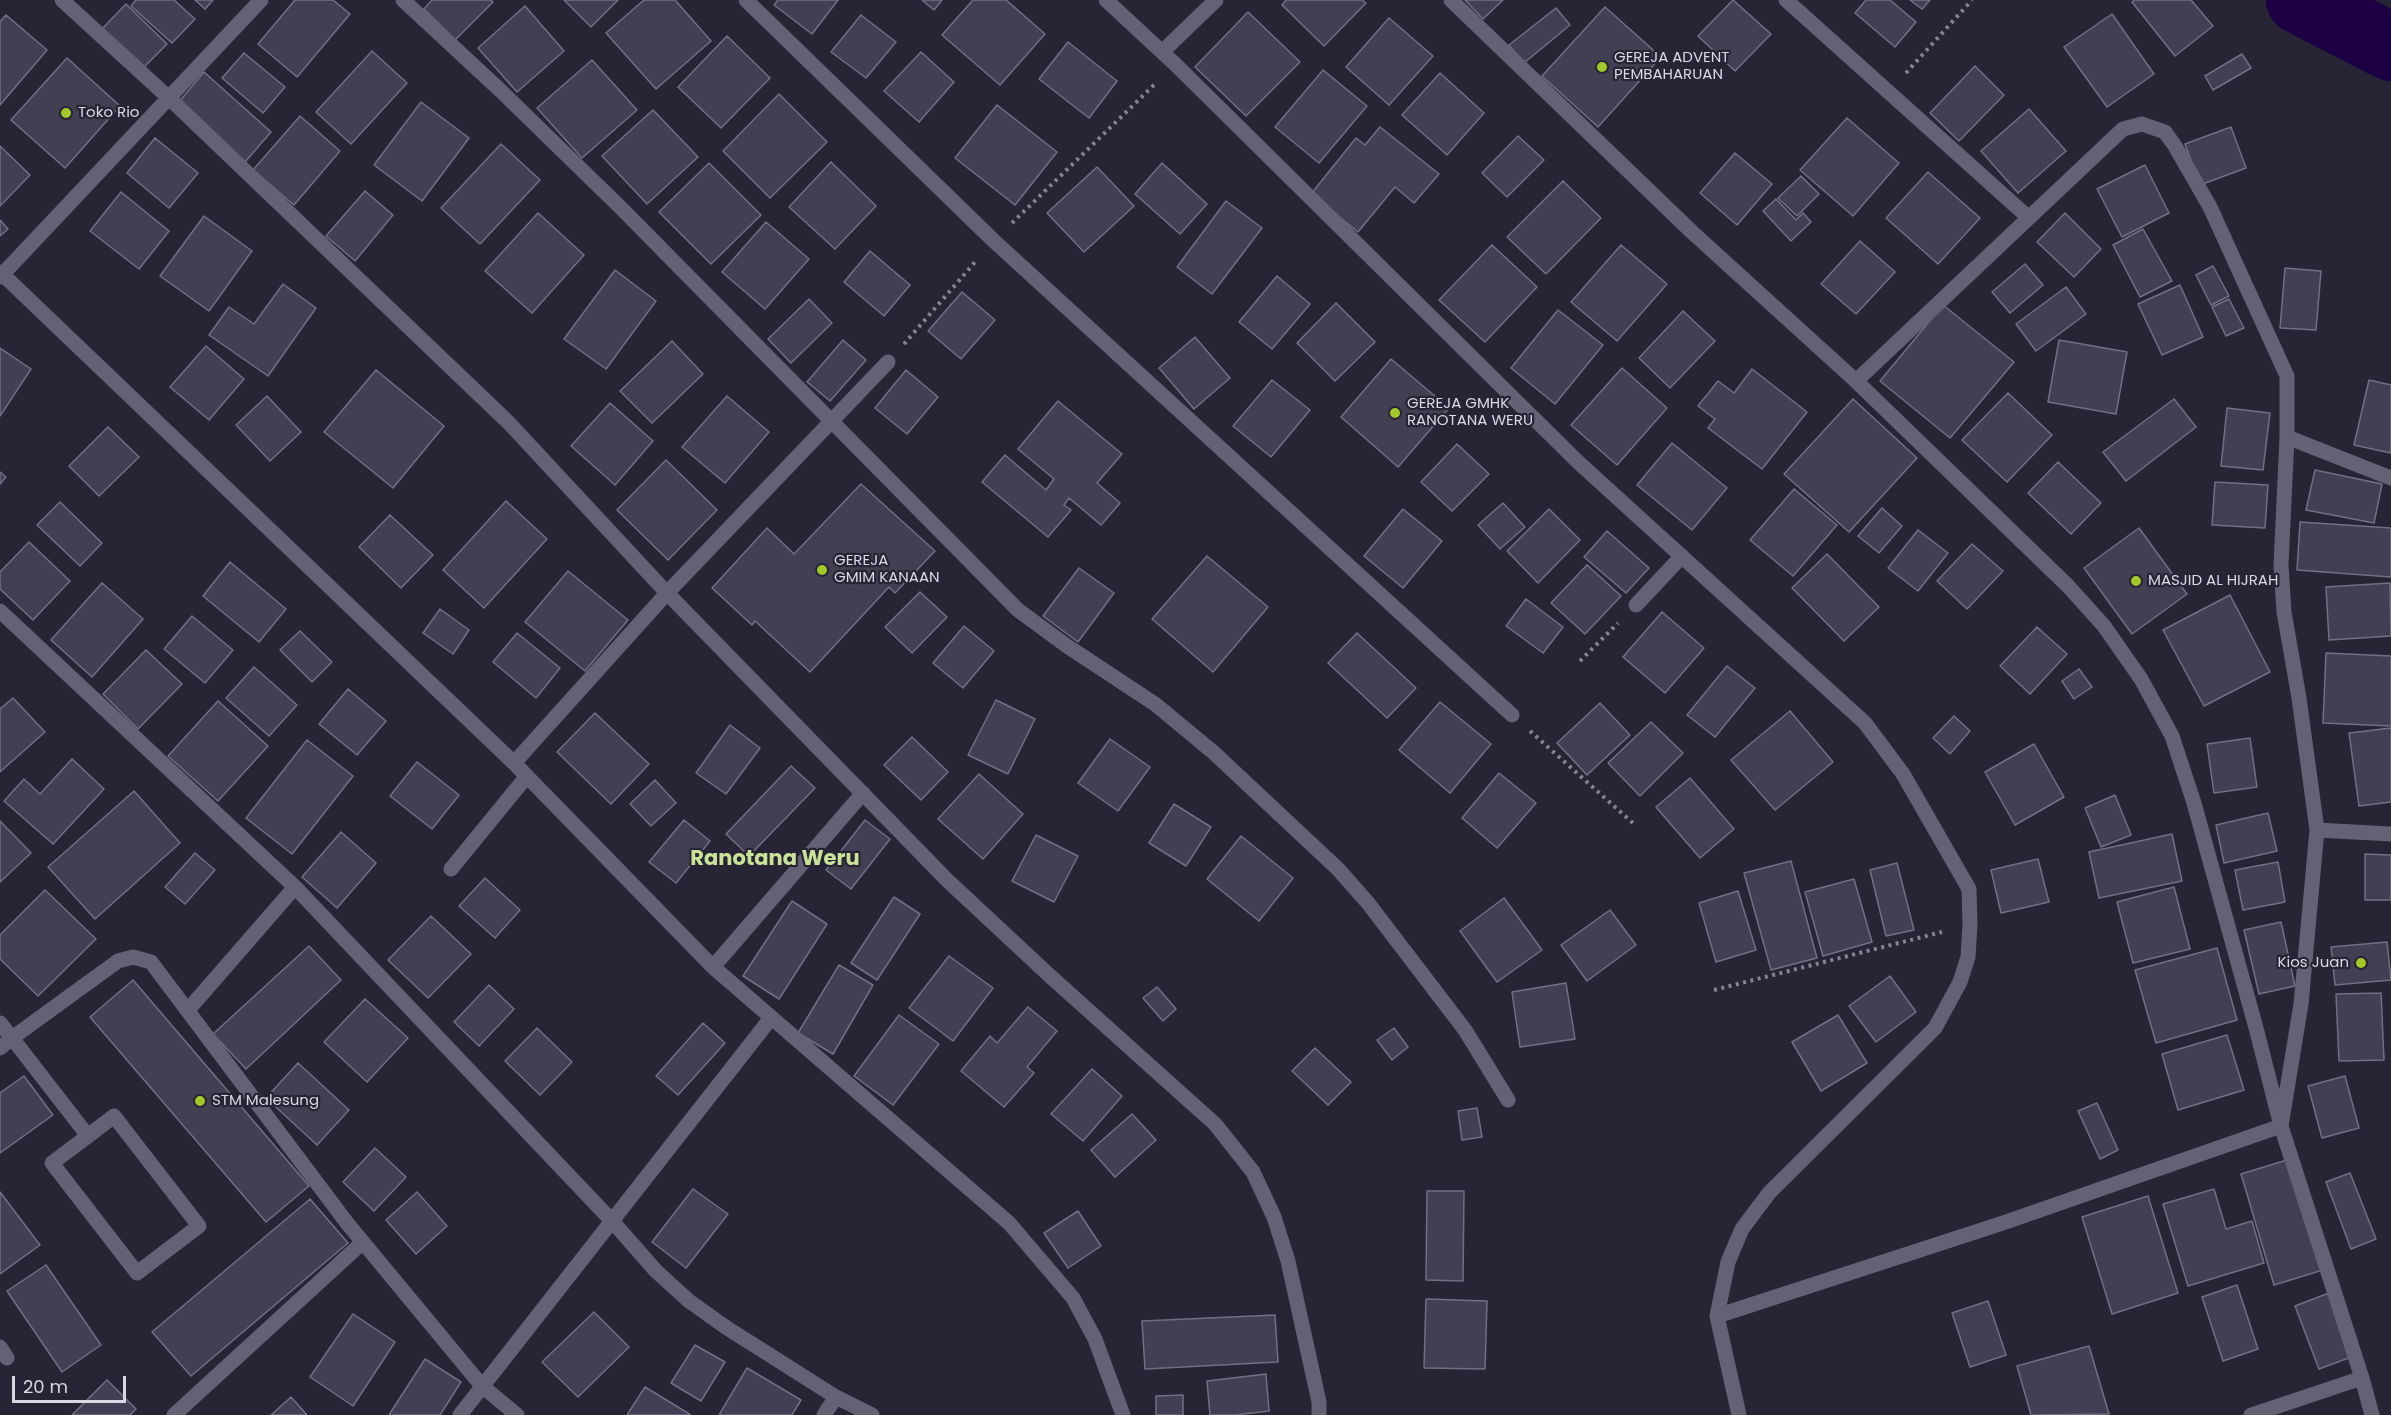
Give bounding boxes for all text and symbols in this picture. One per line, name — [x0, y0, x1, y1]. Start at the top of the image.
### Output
place label: GEREJA ADVENT PEMBAHARUAN — [1614, 49, 1729, 84]
marker: GEREJA ADVENT PEMBAHARUAN — [1595, 60, 1609, 74]
place label: Toko Rio — [78, 104, 139, 122]
marker: Toko Rio — [59, 106, 73, 120]
place label: GEREJA GMHK RANOTANA WERU — [1407, 395, 1533, 430]
marker: GEREJA GMHK RANOTANA WERU — [1388, 406, 1402, 420]
place label: GEREJA GMIM KANAAN — [834, 552, 940, 587]
marker: GEREJA GMIM KANAAN — [815, 563, 829, 577]
place label: MASJID AL HIJRAH — [2148, 572, 2278, 590]
marker: MASJID AL HIJRAH — [2129, 574, 2143, 588]
district label: Ranotana Weru — [690, 847, 860, 873]
place label: Kios Juan — [2278, 954, 2349, 972]
marker: Kios Juan — [2354, 956, 2368, 970]
place label: STM Malesung — [212, 1092, 319, 1110]
marker: STM Malesung — [193, 1094, 207, 1108]
scale bar — [15, 1364, 129, 1402]
text: 20 m — [23, 1374, 68, 1399]

